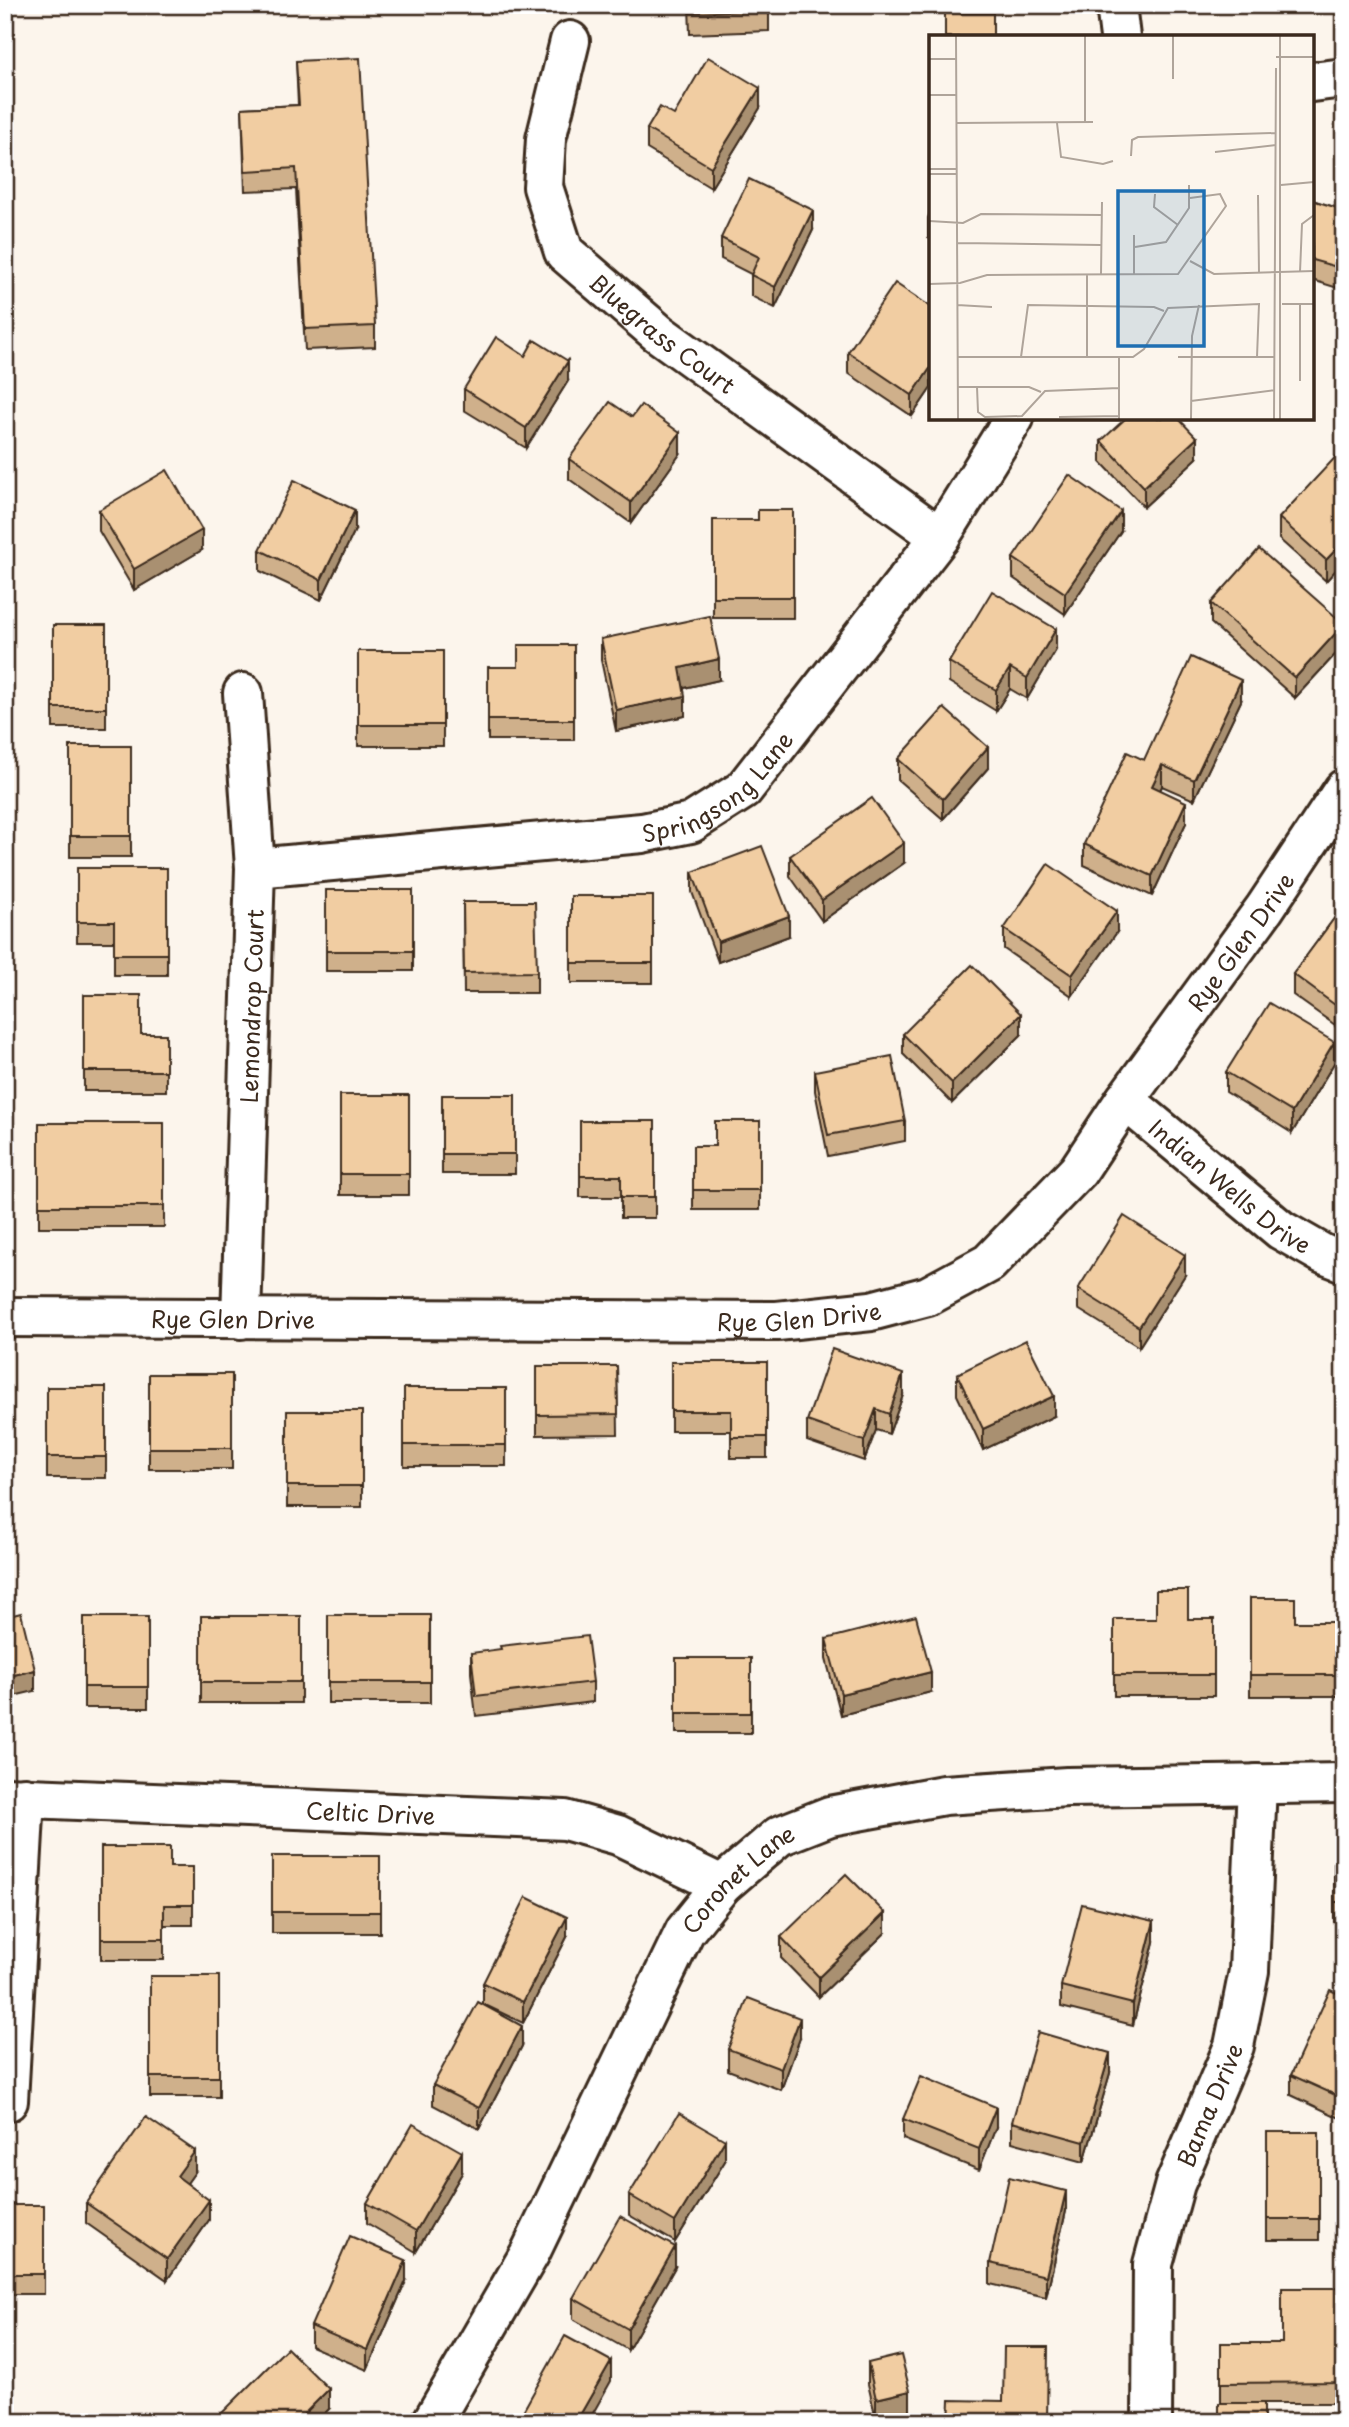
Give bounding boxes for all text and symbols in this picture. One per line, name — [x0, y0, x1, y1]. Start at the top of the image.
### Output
inset map — [929, 35, 1314, 420]
street label: Bluegrass Court — [582, 264, 743, 401]
street label: Springsong Lane — [638, 723, 801, 850]
street label: Rye Glen Drive — [1178, 865, 1302, 1018]
street label: Lemondrop Court — [230, 909, 271, 1104]
street label: Indian Wells Drive — [1142, 1110, 1318, 1261]
street label: Rye Glen Drive — [717, 1292, 885, 1339]
street label: Rye Glen Drive — [151, 1300, 315, 1336]
street label: Celtic Drive — [305, 1792, 436, 1832]
street label: Coronet Lane — [672, 1814, 799, 1941]
street label: Bama Drive — [1167, 2038, 1251, 2172]

